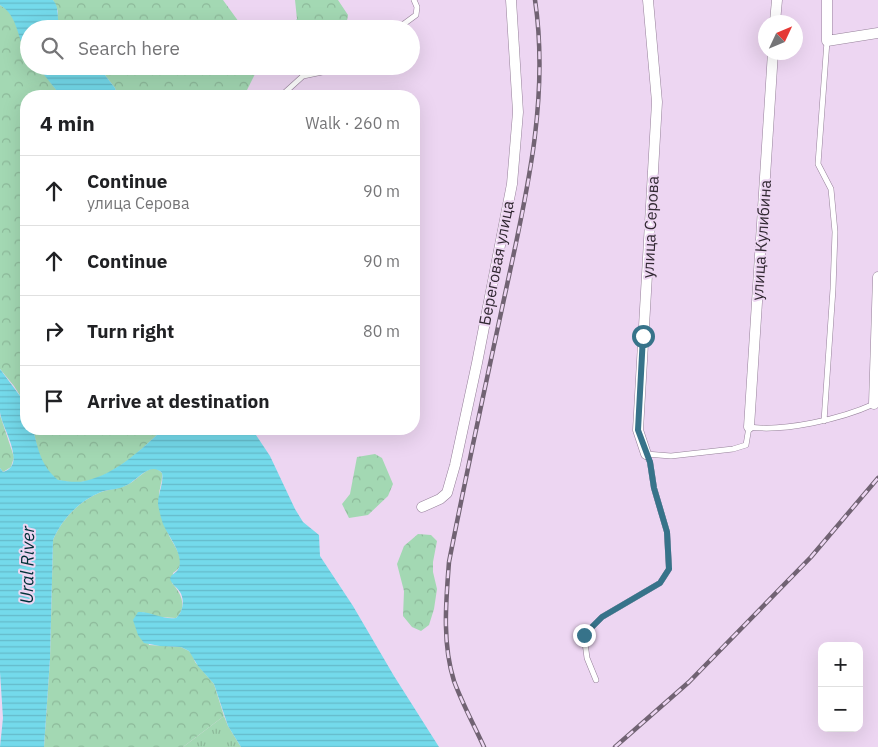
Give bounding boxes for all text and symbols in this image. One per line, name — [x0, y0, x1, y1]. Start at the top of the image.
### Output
north arrow — [758, 15, 803, 60]
search box — [20, 20, 420, 75]
icon: search — [38, 34, 66, 62]
text: Search here — [78, 36, 180, 60]
text: 4 min — [40, 109, 95, 137]
text: Walk · 260 m — [305, 113, 400, 133]
text: Continue — [87, 169, 167, 193]
street label: улица Серова — [637, 175, 663, 279]
icon: ahead — [40, 177, 68, 205]
street label: улица Кулибина — [747, 179, 775, 301]
text: 90 m — [363, 181, 400, 201]
text: улица Серова — [87, 193, 189, 213]
street label: Береговая улица — [474, 198, 518, 327]
icon: ahead — [40, 247, 68, 275]
text: Continue — [87, 249, 167, 273]
text: 90 m — [363, 251, 400, 271]
icon: right — [40, 317, 68, 345]
text: Turn right — [87, 319, 174, 343]
text: 80 m — [363, 321, 400, 341]
route start — [632, 325, 655, 348]
icon: arrive — [40, 387, 68, 415]
text: Arrive at destination — [87, 389, 270, 413]
water label: Ural River — [15, 525, 39, 604]
route end — [573, 624, 596, 647]
map controls — [818, 642, 863, 732]
button: + — [818, 642, 863, 687]
button: − — [818, 687, 863, 732]

